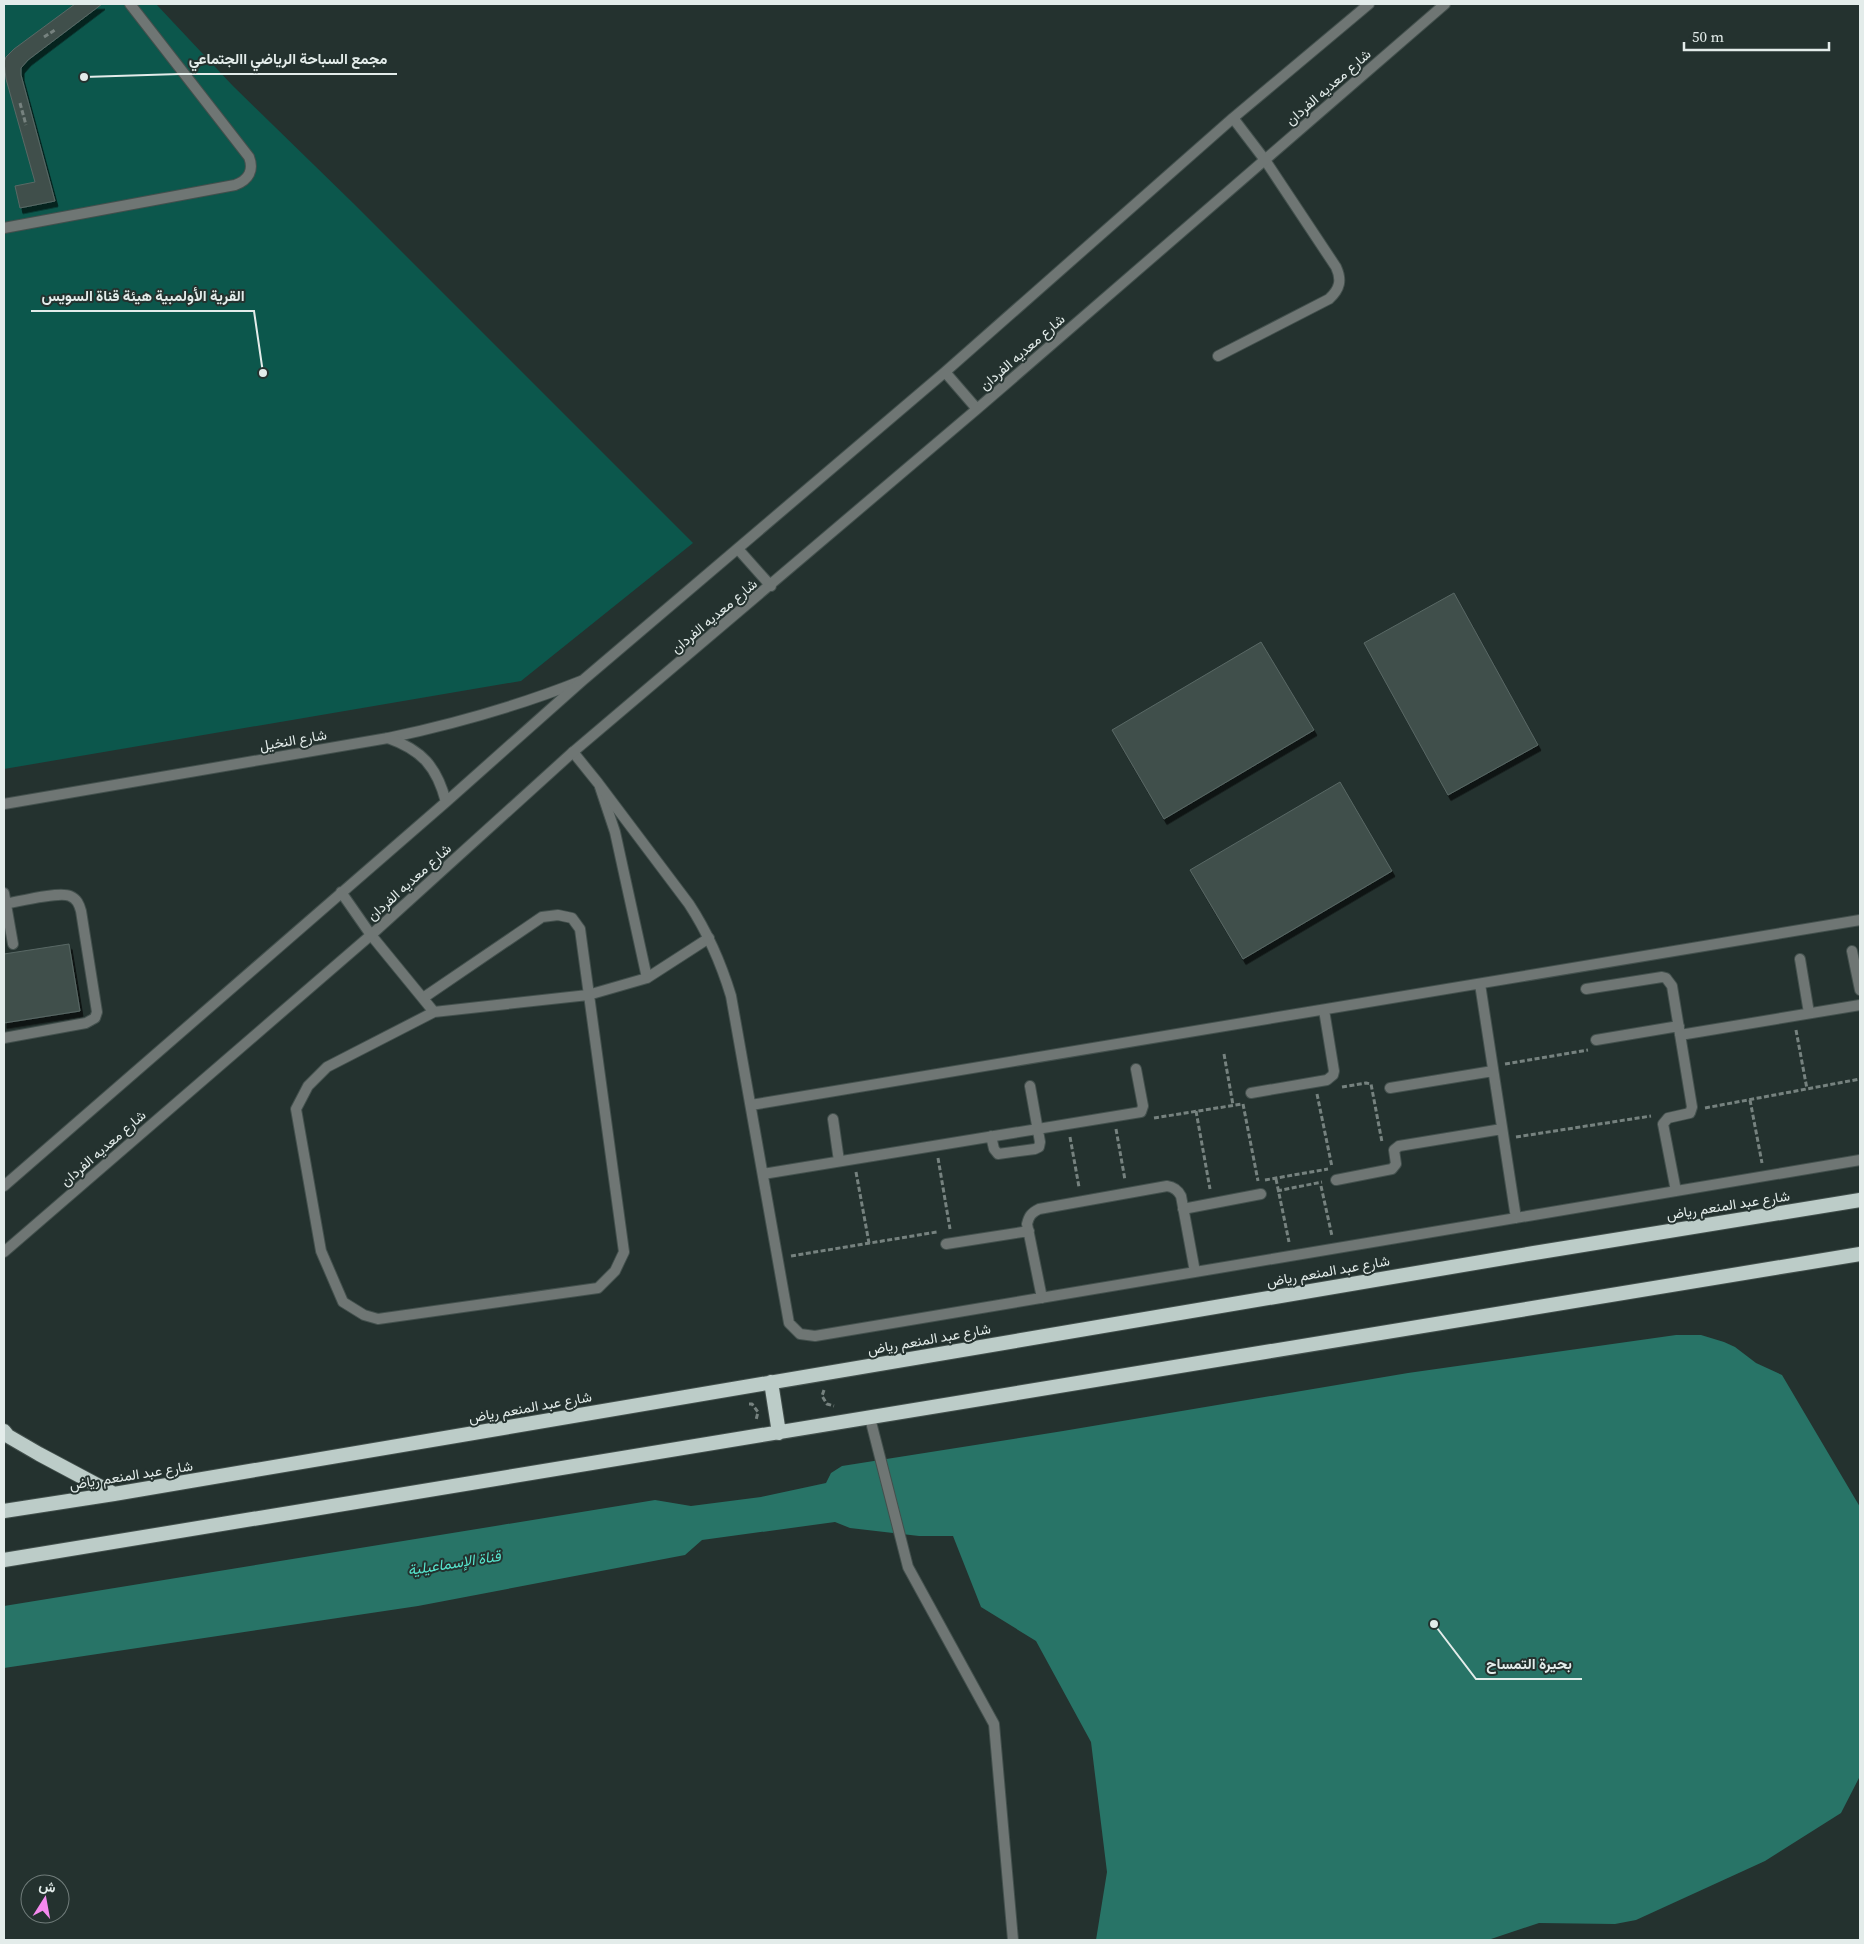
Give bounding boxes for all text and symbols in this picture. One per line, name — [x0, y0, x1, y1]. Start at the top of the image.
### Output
scale bar — [1684, 20, 1829, 52]
text: 50 m — [1692, 26, 1724, 47]
callout: مجمع السباحة الرياضي االجتماعي — [179, 44, 397, 74]
street label: شارع معديه الفردان — [1281, 44, 1376, 130]
text: مجمع السباحة الرياضي االجتماعي — [189, 48, 387, 72]
callout: القرية الأولمبية هيئة قناة السويس — [31, 281, 254, 311]
text: القرية الأولمبية هيئة قناة السويس — [41, 285, 245, 306]
street label: شارع معديه الفردان — [975, 309, 1070, 395]
street label: شارع معديه الفردان — [667, 574, 762, 659]
street label: شارع النخيل — [258, 724, 328, 757]
street label: شارع معديه الفردان — [362, 839, 456, 926]
street label: شارع معديه الفردان — [56, 1105, 151, 1191]
street label: شارع عبد المنعم رياض — [1665, 1185, 1791, 1226]
street label: شارع عبد المنعم رياض — [1265, 1250, 1391, 1293]
street label: شارع عبد المنعم رياض — [866, 1318, 992, 1361]
street label: شارع عبد المنعم رياض — [467, 1386, 593, 1429]
street label: شارع عبد المنعم رياض — [68, 1455, 194, 1496]
water label: قناة الإسماعيلية — [406, 1545, 503, 1580]
callout: بحيرة التمساح — [1476, 1649, 1582, 1679]
text: بحيرة التمساح — [1486, 1653, 1572, 1674]
north arrow — [20, 1874, 70, 1924]
text: ش — [37, 1875, 58, 1898]

